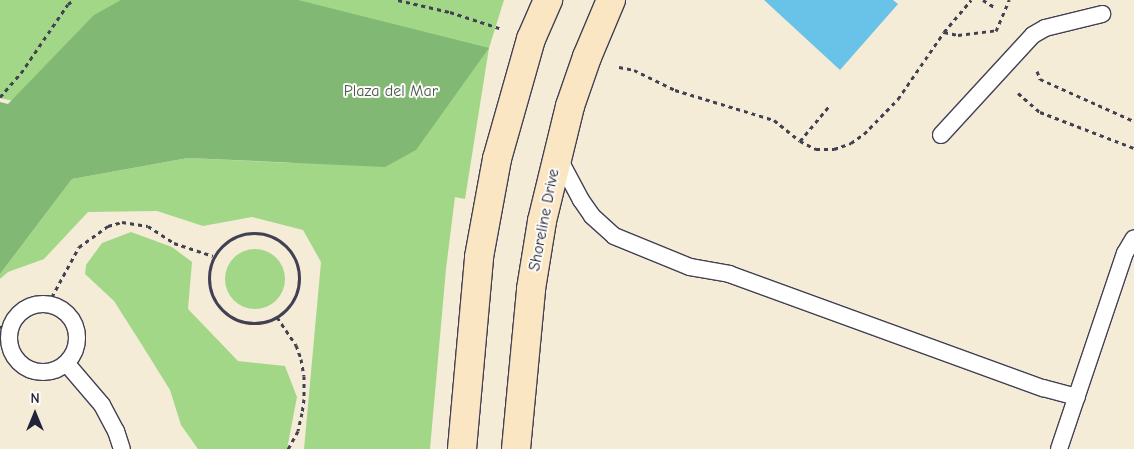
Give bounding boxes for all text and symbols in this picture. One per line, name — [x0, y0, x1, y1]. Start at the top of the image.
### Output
park label: Plaza del Mar — [344, 81, 438, 101]
street label: Shoreline Drive — [525, 167, 563, 273]
north arrow — [10, 389, 60, 439]
text: N — [30, 390, 40, 407]

